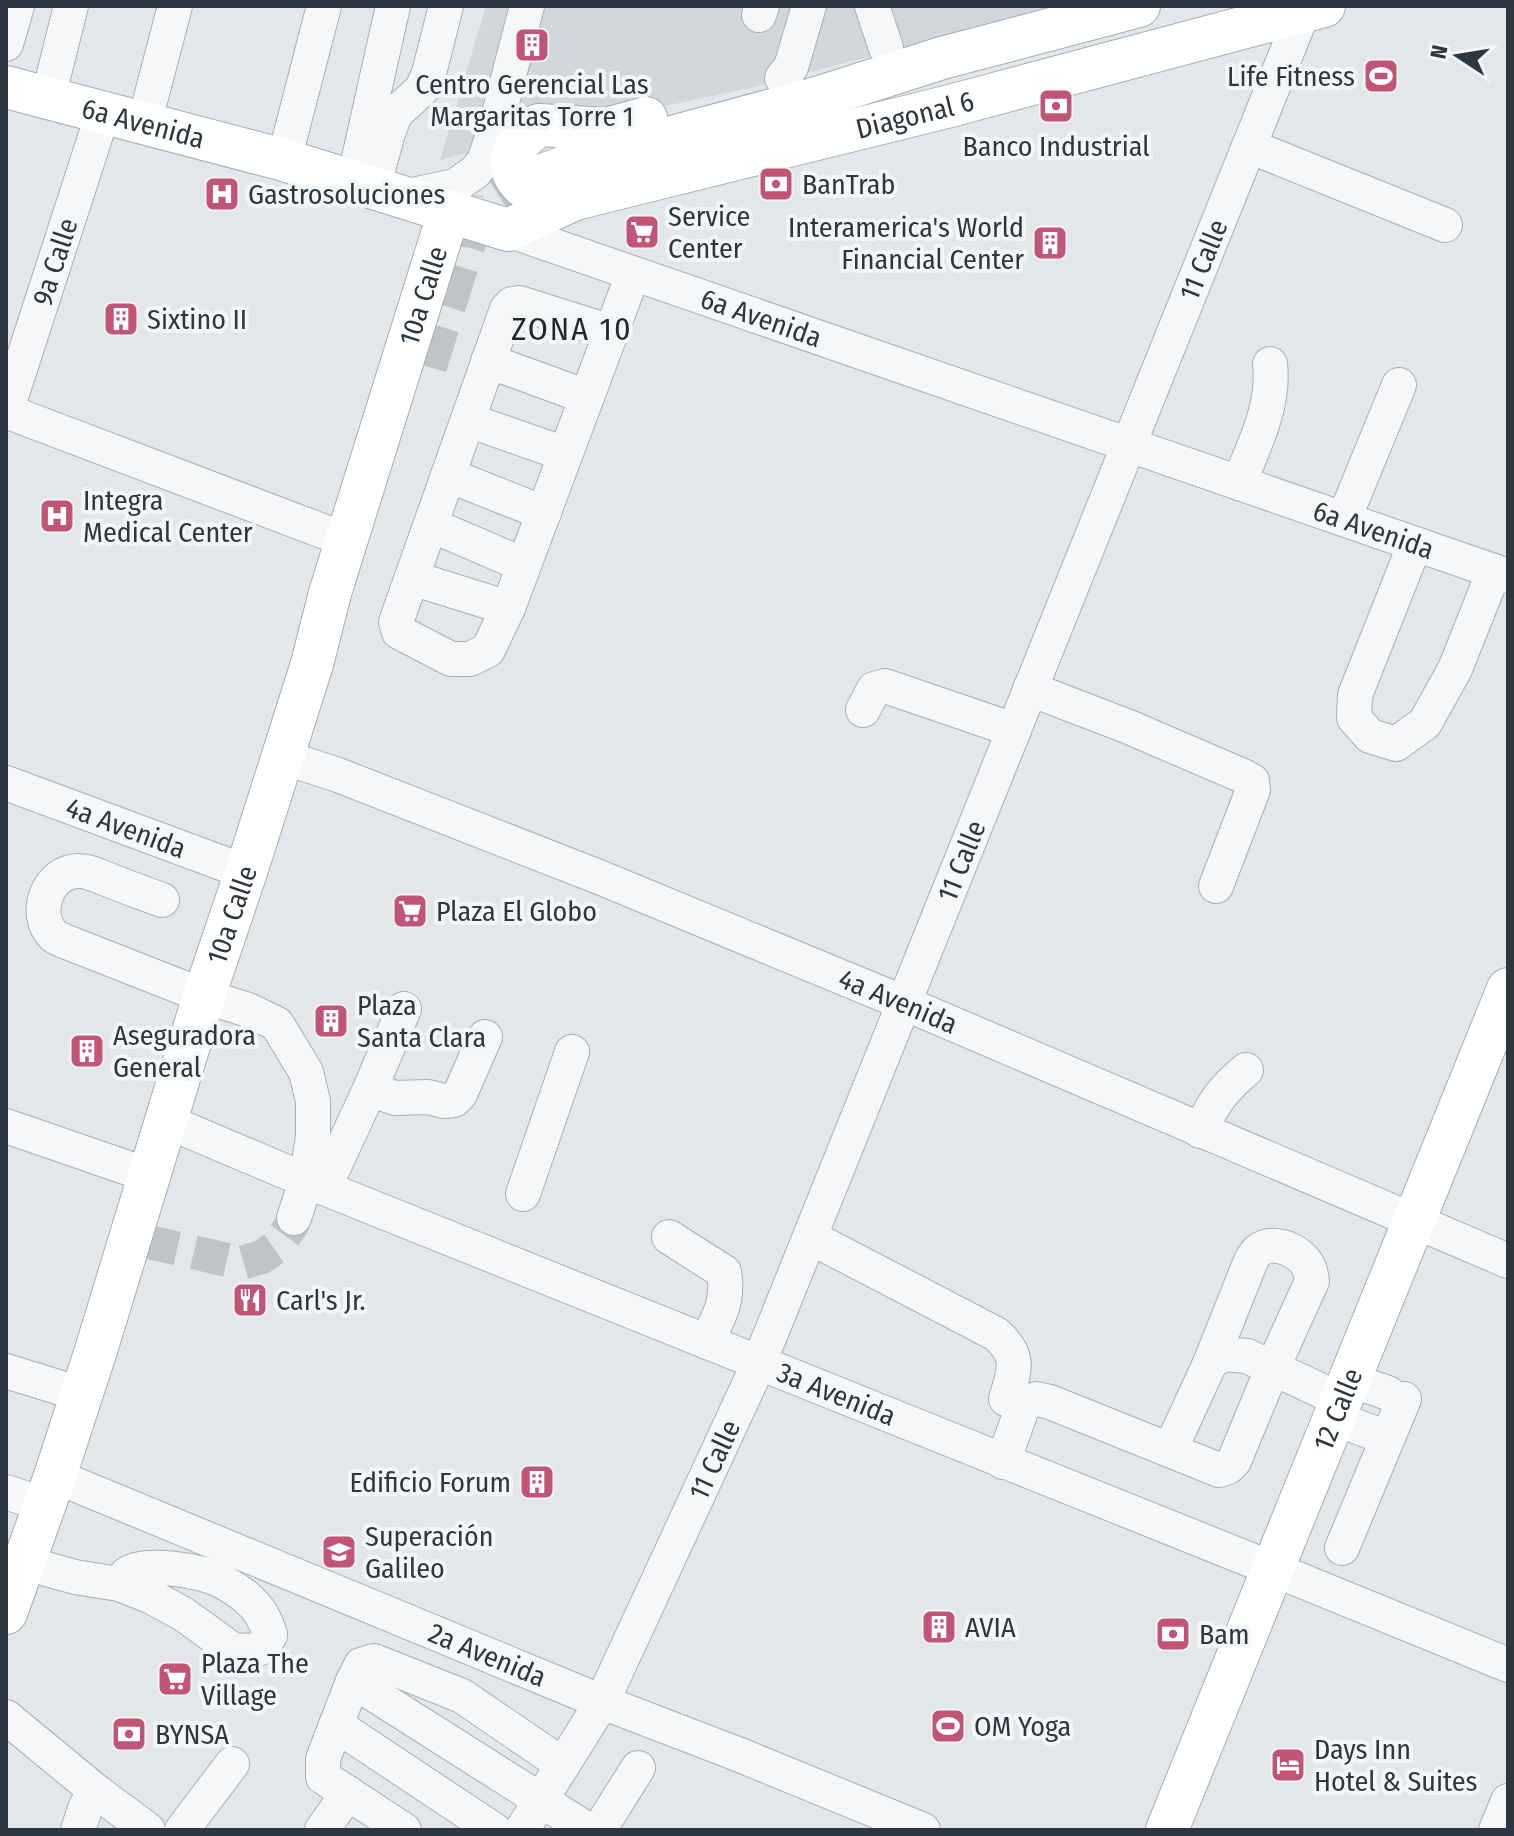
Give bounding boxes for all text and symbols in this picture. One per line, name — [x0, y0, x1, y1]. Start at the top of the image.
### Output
north arrow — [1418, 16, 1498, 96]
building icon: Centro Gerencial Las Margaritas Torre 1 — [513, 26, 551, 64]
text: N — [1424, 43, 1454, 61]
sports icon: Life Fitness — [1362, 57, 1400, 95]
place label: Life Fitness — [1227, 60, 1355, 93]
place label: Centro Gerencial Las Margaritas Torre 1 — [415, 68, 649, 133]
street label: Diagonal 6 — [852, 84, 977, 145]
bank icon: Banco Industrial — [1037, 87, 1075, 125]
street label: 6a Avenida — [78, 91, 208, 155]
place label: Banco Industrial — [962, 130, 1150, 163]
bank icon: BanTrab — [757, 165, 795, 203]
place label: BanTrab — [802, 168, 895, 201]
hospital icon: Gastrosoluciones — [203, 175, 241, 213]
place label: Gastrosoluciones — [248, 178, 445, 211]
place label: Service Center — [668, 200, 750, 265]
place label: Interamerica's World Financial Center — [788, 211, 1024, 276]
supermarket icon: Service Center — [623, 213, 661, 251]
street label: 9a Calle — [25, 214, 84, 309]
street label: 11 Calle — [1172, 215, 1234, 305]
building icon: Interamerica's World Financial Center — [1031, 224, 1069, 262]
street label: 10a Calle — [392, 242, 454, 349]
street label: 6a Avenida — [696, 281, 826, 354]
building icon: Sixtino II — [102, 300, 140, 338]
place label: Sixtino II — [147, 303, 247, 336]
district label: ZONA 10 — [511, 310, 633, 348]
place label: Integra Medical Center — [83, 484, 253, 549]
street label: 6a Avenida — [1309, 493, 1438, 566]
hospital icon: Integra Medical Center — [38, 497, 76, 535]
street label: 4a Avenida — [61, 790, 191, 865]
street label: 11 Calle — [930, 816, 992, 906]
street label: 10a Calle — [200, 861, 264, 968]
supermarket icon: Plaza El Globo — [391, 892, 429, 930]
place label: Plaza El Globo — [436, 895, 597, 928]
street label: 4a Avenida — [834, 961, 963, 1040]
place label: Plaza Santa Clara — [357, 989, 486, 1054]
building icon: Plaza Santa Clara — [312, 1002, 350, 1040]
place label: Aseguradora General — [113, 1019, 256, 1084]
building icon: Aseguradora General — [68, 1032, 106, 1070]
restaurant icon: Carl's Jr. — [231, 1281, 269, 1319]
place label: Carl's Jr. — [276, 1284, 365, 1317]
street label: 3a Avenida — [773, 1355, 901, 1432]
street label: 12 Calle — [1306, 1363, 1369, 1455]
street label: 11 Calle — [682, 1415, 747, 1505]
building icon: Edificio Forum — [518, 1463, 556, 1501]
place label: Edificio Forum — [349, 1466, 511, 1499]
place label: Superación Galileo — [365, 1520, 493, 1585]
school or university icon: Superación Galileo — [320, 1533, 358, 1571]
building icon: AVIA — [920, 1608, 958, 1646]
place label: AVIA — [965, 1611, 1016, 1644]
bank icon: Bam — [1154, 1615, 1192, 1653]
street label: 2a Avenida — [424, 1616, 551, 1694]
place label: Bam — [1199, 1618, 1250, 1651]
place label: Plaza The Village — [201, 1647, 309, 1712]
supermarket icon: Plaza The Village — [156, 1660, 194, 1698]
sports icon: OM Yoga — [929, 1707, 967, 1745]
place label: OM Yoga — [974, 1710, 1071, 1743]
bank icon: BYNSA — [110, 1715, 148, 1753]
place label: BYNSA — [155, 1718, 229, 1751]
place label: Days Inn Hotel & Suites — [1314, 1733, 1478, 1798]
hotel icon: Days Inn Hotel & Suites — [1269, 1746, 1307, 1784]

